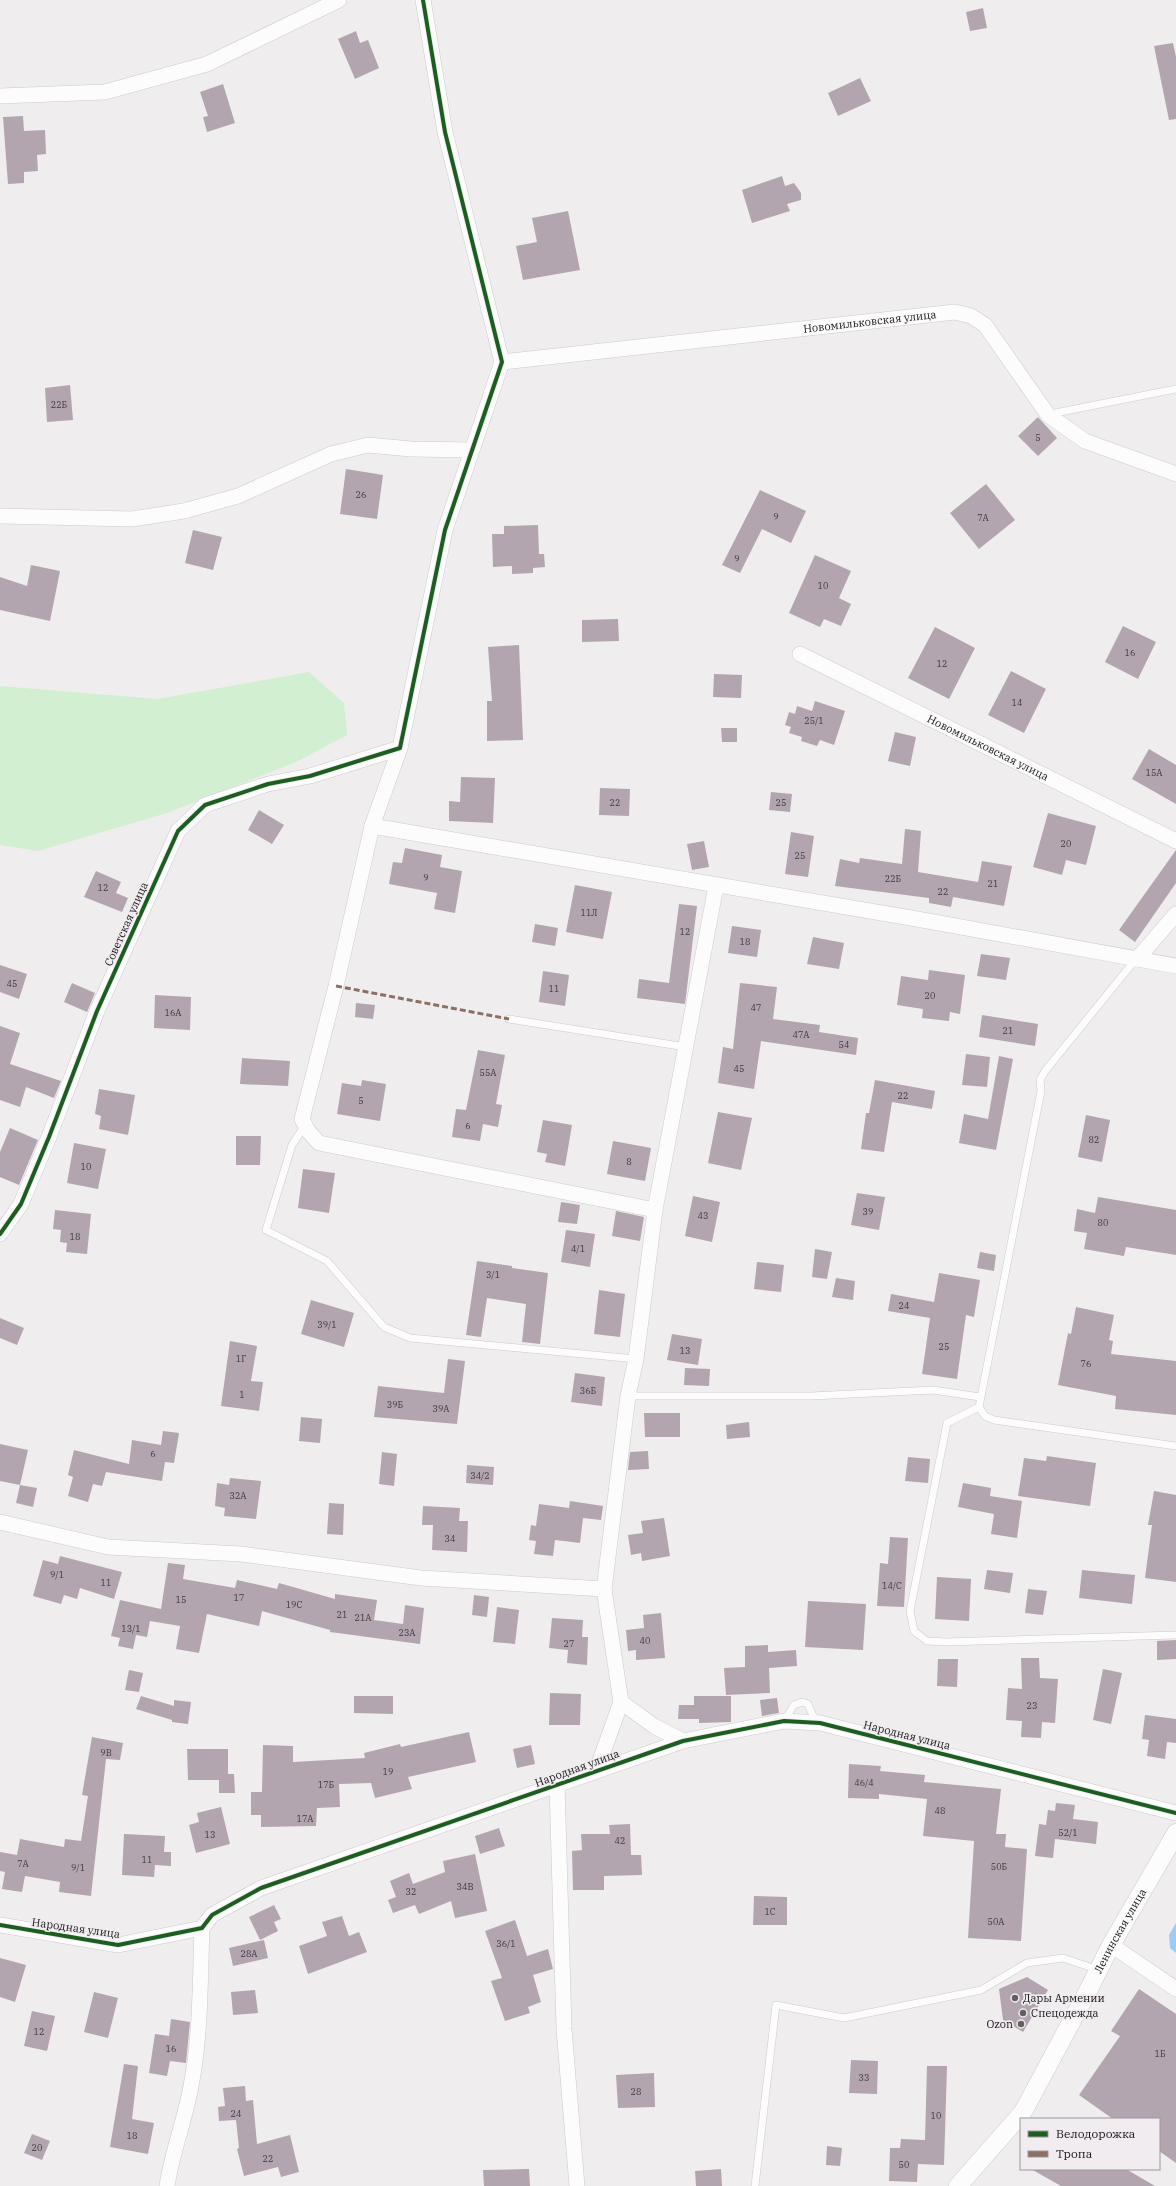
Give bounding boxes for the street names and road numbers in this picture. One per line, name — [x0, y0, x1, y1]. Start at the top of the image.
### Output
street label: Новомильковская улица — [802, 307, 937, 336]
street label: Новомильковская улица — [925, 711, 1051, 784]
street label: Советская улица — [101, 880, 151, 968]
street label: Народная улица — [862, 1717, 952, 1753]
street label: Народная улица — [533, 1746, 621, 1790]
street label: Ленинская улица — [1091, 1886, 1149, 1976]
street label: Народная улица — [31, 1915, 121, 1941]

